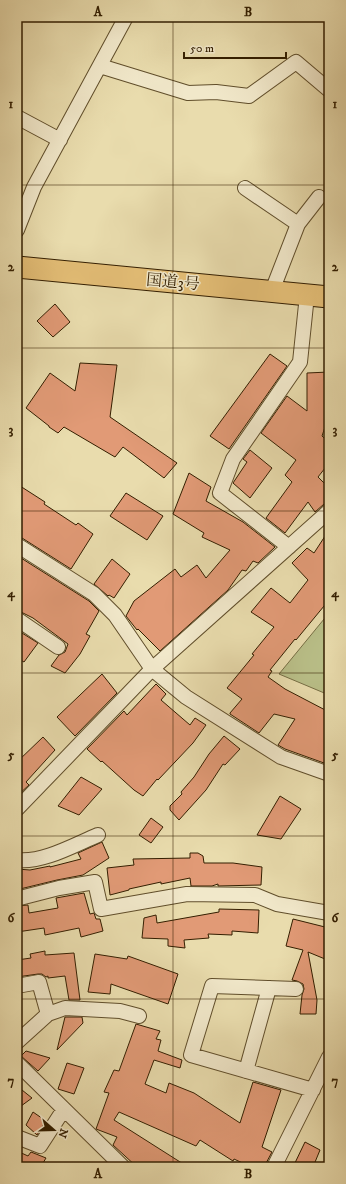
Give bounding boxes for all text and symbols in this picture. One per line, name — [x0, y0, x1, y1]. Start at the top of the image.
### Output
text: A — [93, 4, 103, 20]
text: B — [244, 4, 252, 20]
scale bar — [184, 34, 286, 60]
text: 50 m — [190, 41, 214, 56]
text: 1 — [9, 96, 14, 112]
text: 1 — [333, 96, 338, 112]
text: 2 — [8, 259, 15, 275]
text: 2 — [332, 259, 339, 275]
street label: 国道3号 — [145, 270, 201, 294]
text: 3 — [9, 422, 14, 438]
text: 3 — [333, 422, 338, 438]
text: 4 — [6, 585, 15, 602]
text: 4 — [330, 585, 339, 602]
text: 5 — [7, 747, 15, 763]
text: 5 — [331, 747, 339, 763]
text: 6 — [8, 910, 16, 926]
text: 6 — [332, 910, 340, 926]
text: 7 — [8, 1073, 15, 1089]
text: 7 — [332, 1073, 339, 1089]
north arrow — [34, 1110, 74, 1150]
text: N — [54, 1126, 71, 1140]
text: A — [93, 1166, 103, 1182]
text: B — [244, 1166, 252, 1182]

